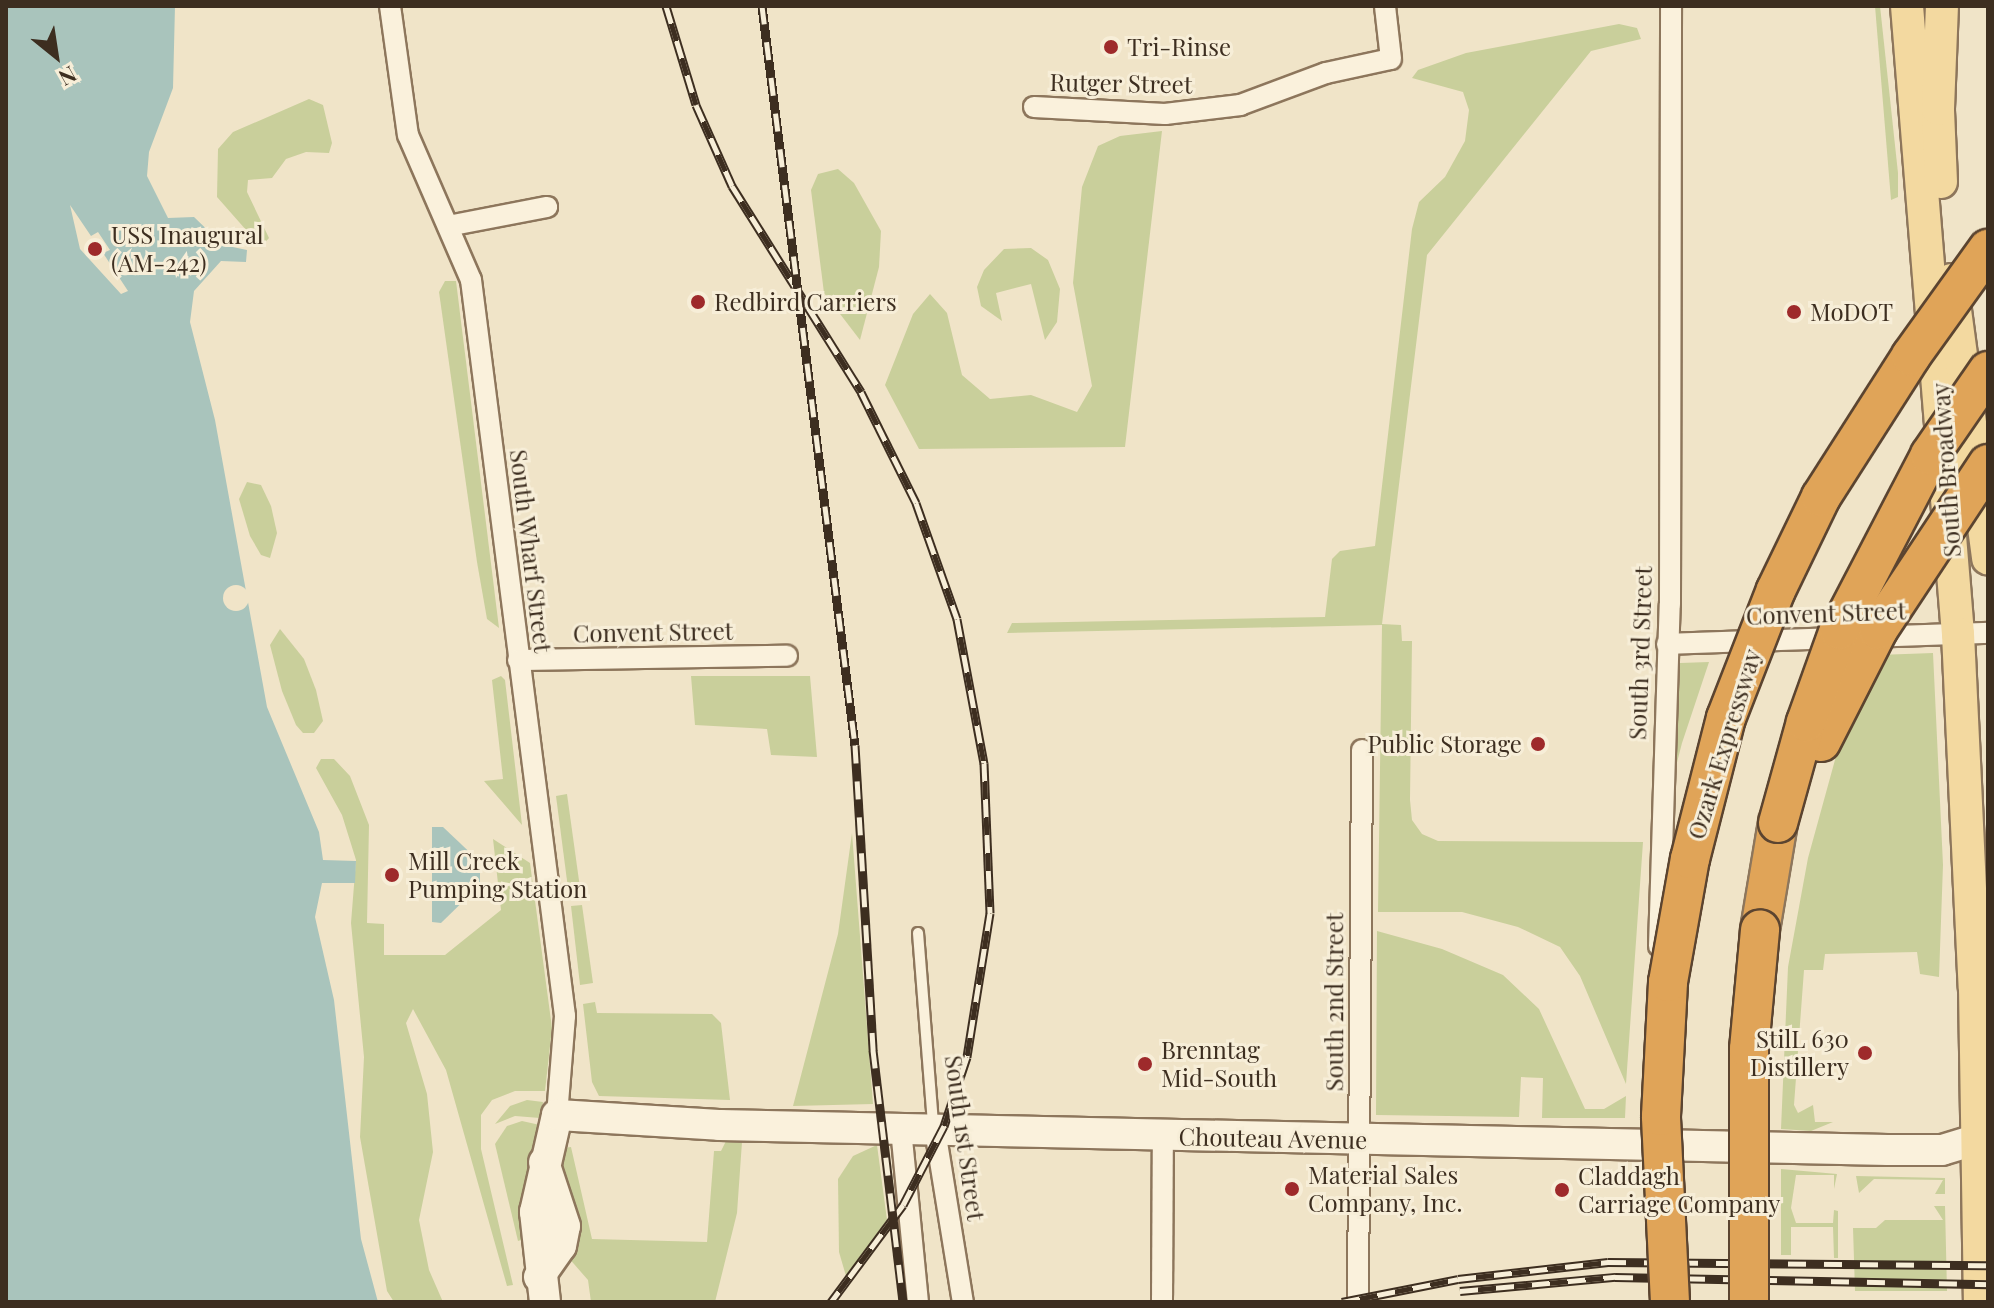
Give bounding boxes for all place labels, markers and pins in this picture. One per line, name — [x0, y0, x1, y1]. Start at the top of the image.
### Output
place label: Tri-Rinse — [1127, 33, 1231, 61]
marker: Tri-Rinse — [1102, 38, 1120, 56]
place label: USS Inaugural (AM-242) — [111, 221, 264, 277]
marker: USS Inaugural (AM-242) — [86, 240, 104, 258]
place label: Redbird Carriers — [714, 288, 897, 316]
marker: Redbird Carriers — [689, 293, 707, 311]
place label: MoDOT — [1810, 298, 1893, 326]
marker: MoDOT — [1785, 303, 1803, 321]
place label: Public Storage — [1367, 730, 1522, 758]
marker: Public Storage — [1529, 735, 1547, 753]
place label: Mill Creek Pumping Station — [408, 847, 587, 903]
marker: Mill Creek Pumping Station — [383, 866, 401, 884]
place label: StilL 630 Distillery — [1750, 1025, 1849, 1081]
place label: Brenntag Mid-South — [1161, 1036, 1277, 1092]
marker: StilL 630 Distillery — [1856, 1044, 1874, 1062]
marker: Brenntag Mid-South — [1136, 1055, 1154, 1073]
place label: Material Sales Company, Inc. — [1308, 1161, 1462, 1217]
place label: Claddagh Carriage Company — [1578, 1162, 1780, 1218]
marker: Material Sales Company, Inc. — [1283, 1180, 1301, 1198]
marker: Claddagh Carriage Company — [1553, 1181, 1571, 1199]

